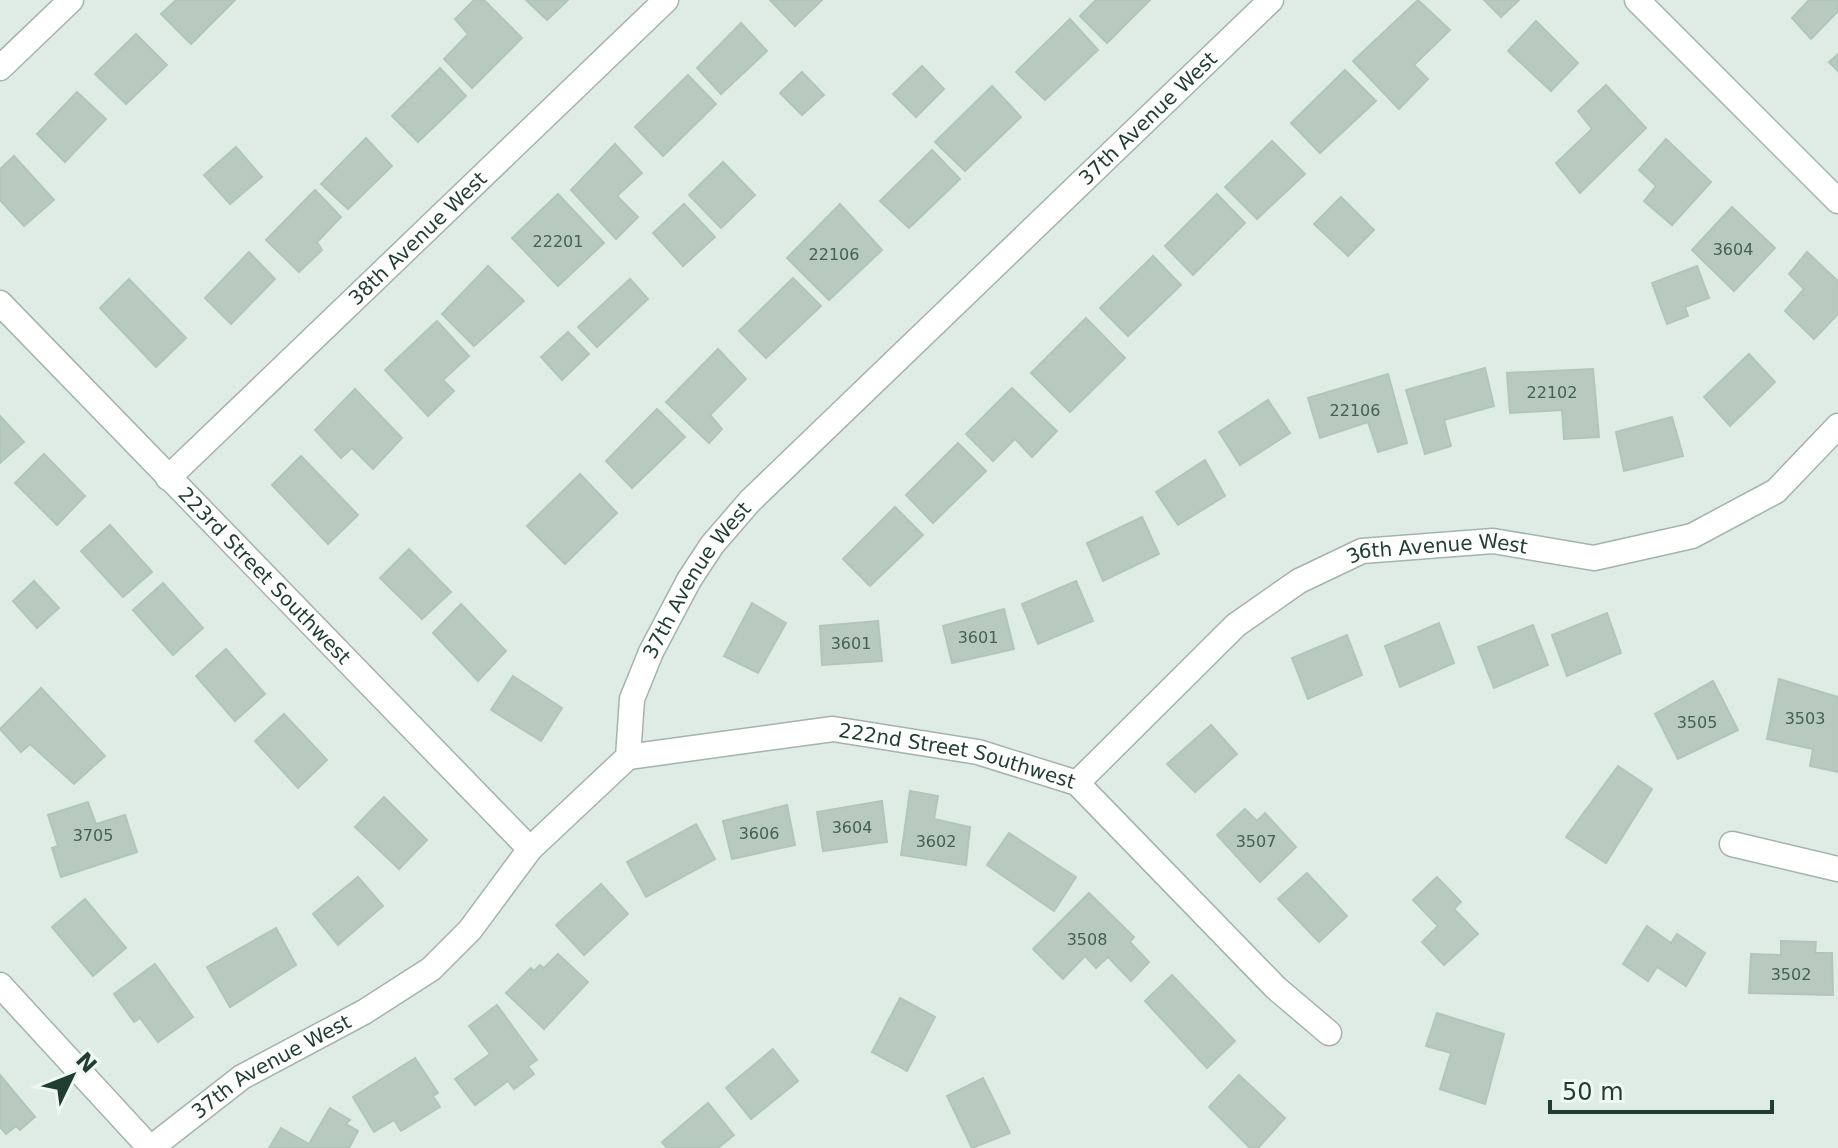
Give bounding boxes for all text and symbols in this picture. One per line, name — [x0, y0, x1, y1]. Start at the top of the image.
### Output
street label: 37th Avenue West — [1074, 46, 1222, 190]
street label: 38th Avenue West — [344, 167, 492, 310]
house number: 22201 — [533, 232, 583, 251]
house number: 3604 — [1713, 240, 1753, 259]
house number: 22106 — [809, 245, 859, 264]
house number: 22102 — [1527, 383, 1577, 402]
house number: 22106 — [1330, 401, 1380, 420]
street label: 223rd Street Southwest — [173, 482, 356, 669]
street label: 37th Avenue West — [638, 497, 756, 663]
street label: 36th Avenue West — [1342, 529, 1530, 569]
house number: 3601 — [958, 628, 998, 647]
house number: 3601 — [831, 634, 871, 653]
house number: 3503 — [1785, 709, 1825, 728]
house number: 3505 — [1677, 713, 1717, 732]
street label: 222nd Street Southwest — [837, 718, 1079, 794]
house number: 3604 — [832, 818, 872, 837]
house number: 3606 — [739, 824, 779, 843]
house number: 3705 — [73, 826, 113, 845]
house number: 3602 — [916, 832, 956, 851]
house number: 3507 — [1236, 832, 1276, 851]
house number: 3508 — [1067, 930, 1107, 949]
house number: 3502 — [1771, 965, 1811, 984]
street label: 37th Avenue West — [187, 1009, 355, 1124]
north arrow — [32, 1036, 112, 1116]
text: N — [71, 1047, 102, 1078]
scale bar — [1550, 1064, 1772, 1114]
text: 50 m — [1562, 1078, 1624, 1106]

